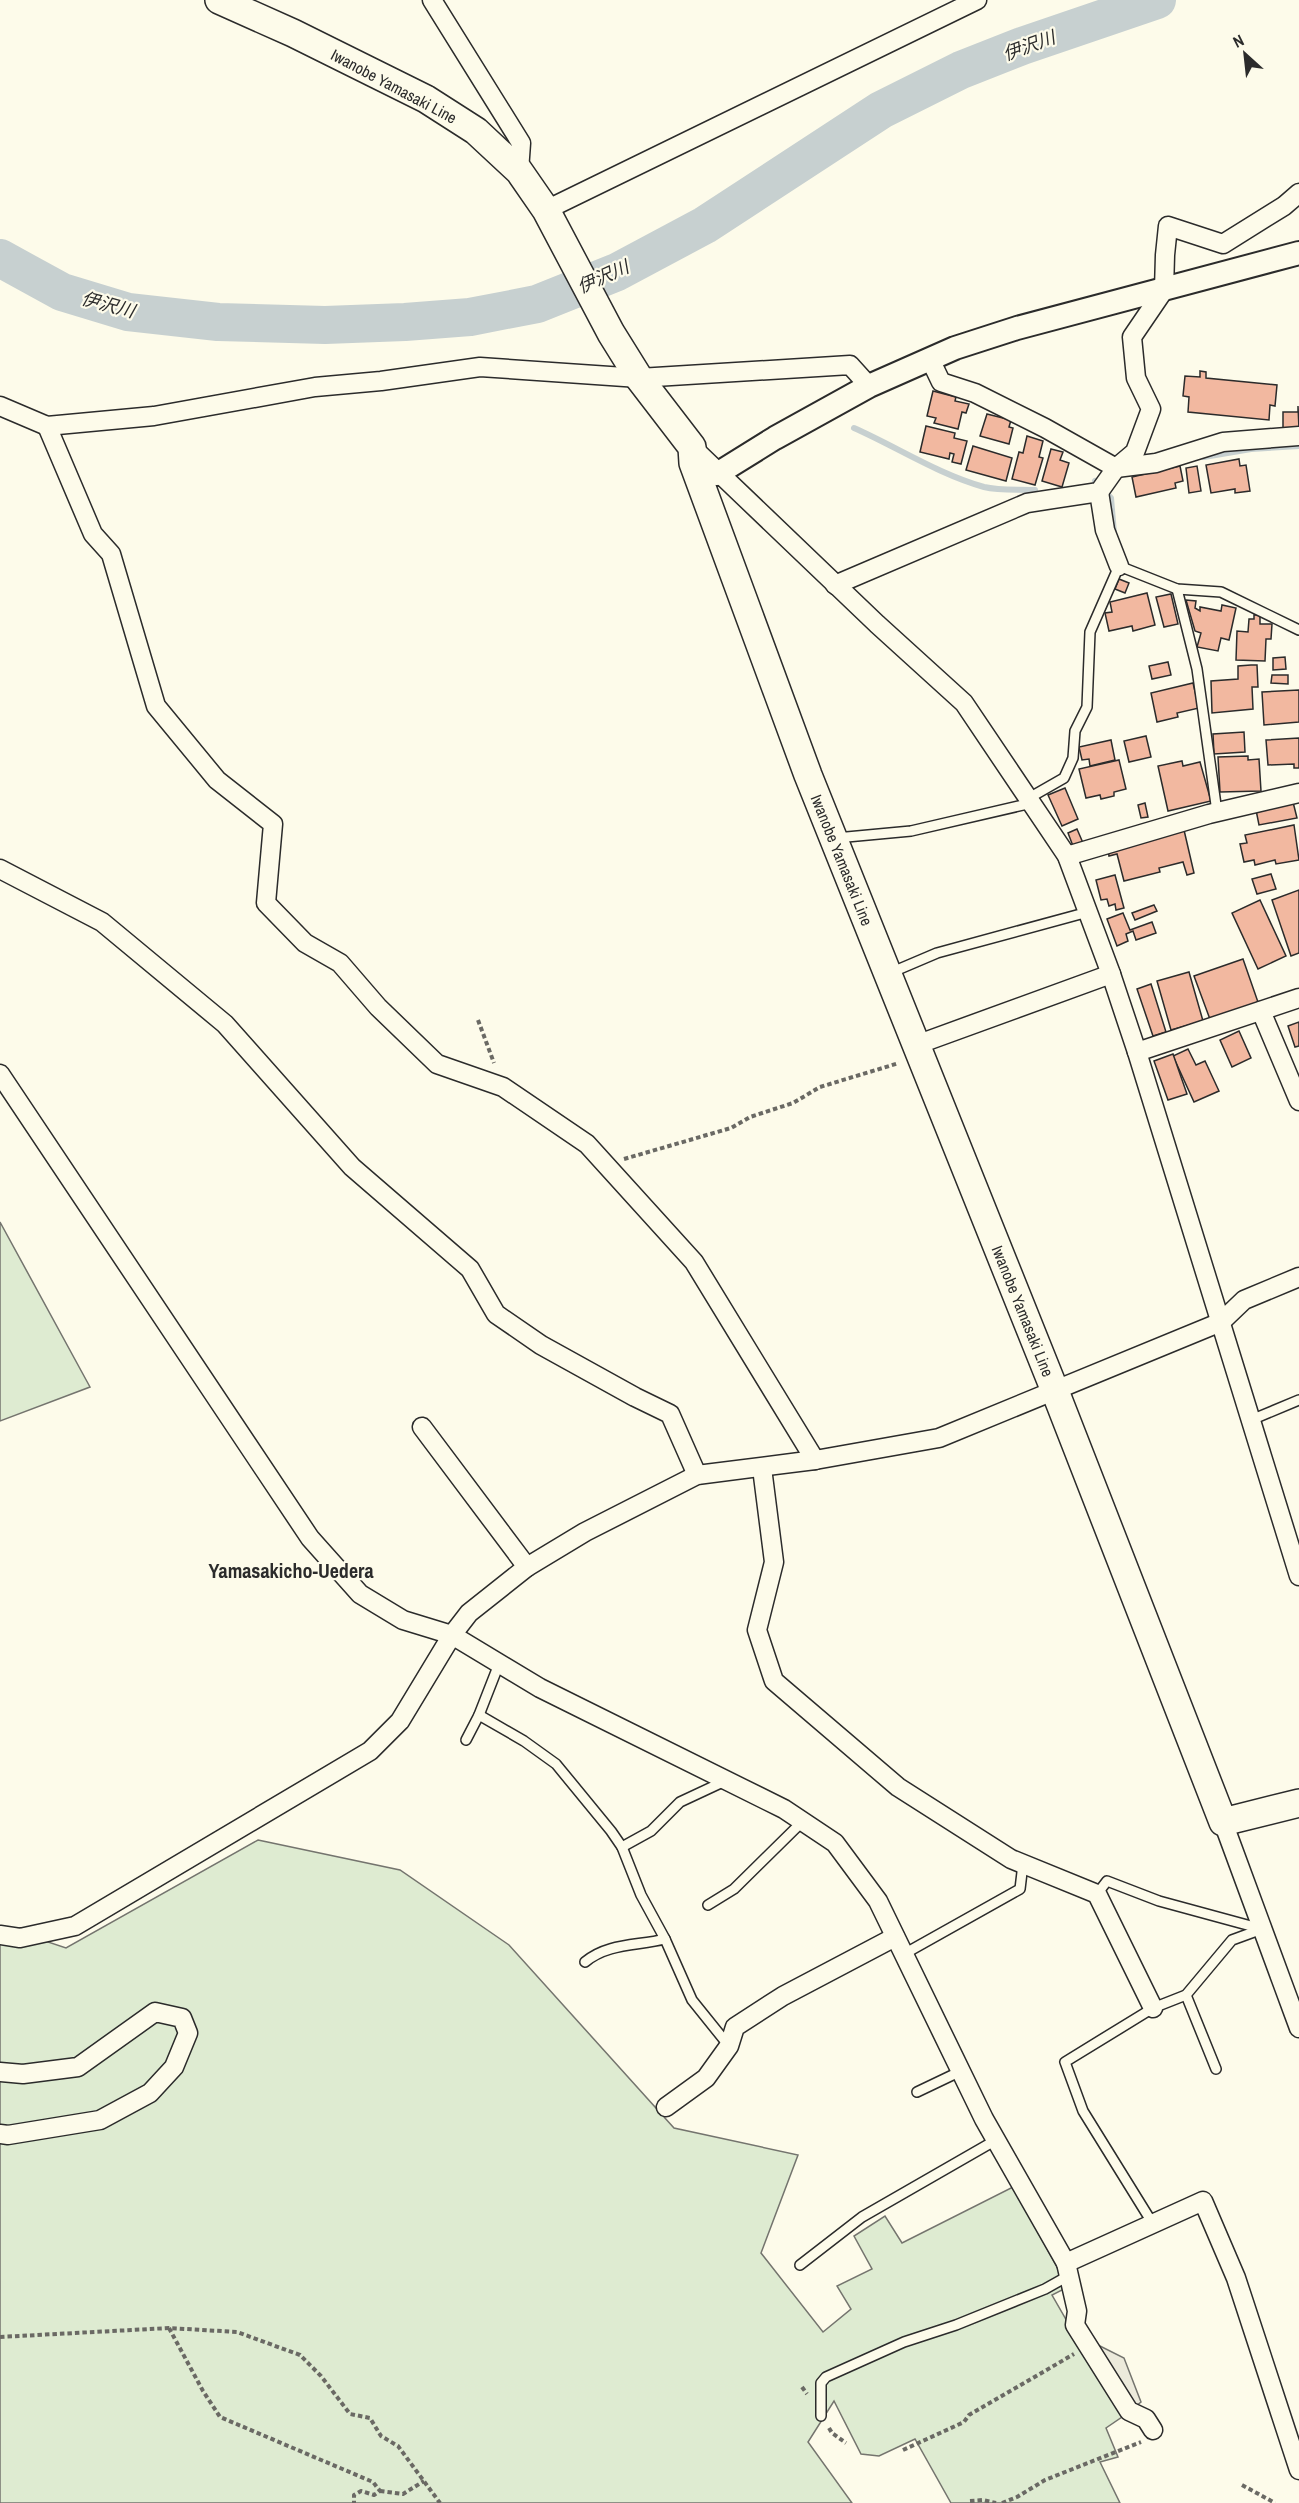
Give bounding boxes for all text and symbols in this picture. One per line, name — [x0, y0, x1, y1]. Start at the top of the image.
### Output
water label: 伊沢川 — [999, 24, 1060, 67]
north arrow — [1215, 24, 1275, 84]
text: N — [1229, 29, 1247, 53]
street label: Iwanobe Yamasaki Line — [327, 44, 461, 128]
water label: 伊沢川 — [573, 253, 634, 299]
water label: 伊沢川 — [79, 285, 139, 324]
street label: Iwanobe Yamasaki Line — [806, 791, 878, 929]
street label: Iwanobe Yamasaki Line — [987, 1242, 1059, 1380]
district label: Yamasakicho-Uedera — [209, 1557, 374, 1584]

